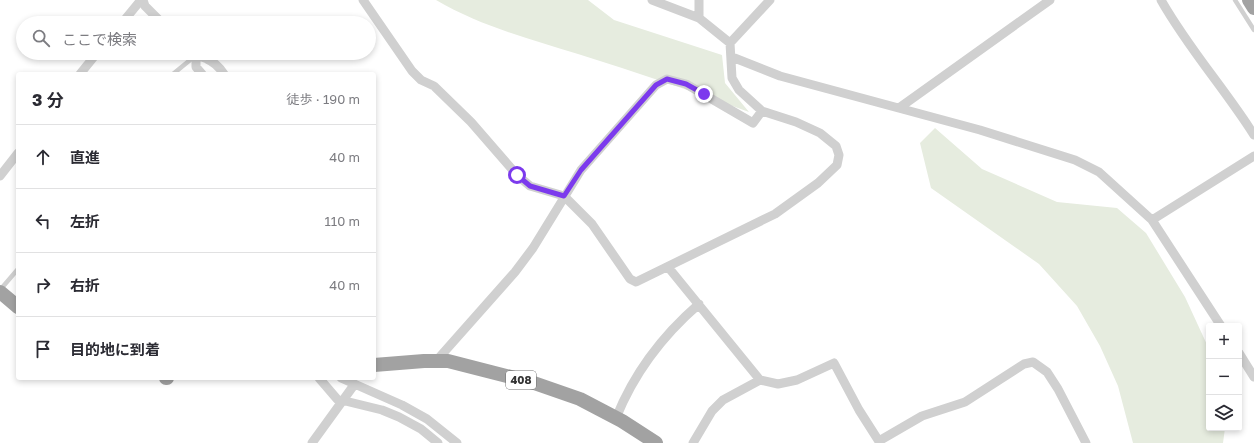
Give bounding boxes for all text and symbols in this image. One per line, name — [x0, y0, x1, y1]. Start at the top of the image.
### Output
search box — [16, 16, 376, 60]
icon: search — [30, 27, 52, 49]
text: ここで検索 — [62, 30, 137, 48]
route end — [695, 85, 713, 103]
text: 3 分 — [32, 89, 64, 110]
text: 徒歩 · 190 m — [287, 91, 360, 107]
icon: ahead — [32, 146, 54, 168]
text: 直進 — [70, 148, 100, 166]
text: 40 m — [329, 149, 360, 165]
route start — [508, 166, 526, 184]
icon: left — [32, 210, 54, 232]
text: 左折 — [70, 212, 100, 230]
text: 110 m — [325, 213, 360, 229]
icon: right — [32, 274, 54, 296]
text: 右折 — [70, 276, 100, 294]
text: 40 m — [329, 277, 360, 293]
map controls — [1206, 323, 1242, 431]
button: + — [1206, 323, 1242, 359]
icon: arrive — [32, 338, 54, 360]
text: 目的地に到着 — [70, 340, 160, 358]
button: − — [1206, 359, 1242, 395]
road number: 408 — [506, 371, 536, 389]
button: layers — [1206, 395, 1242, 431]

